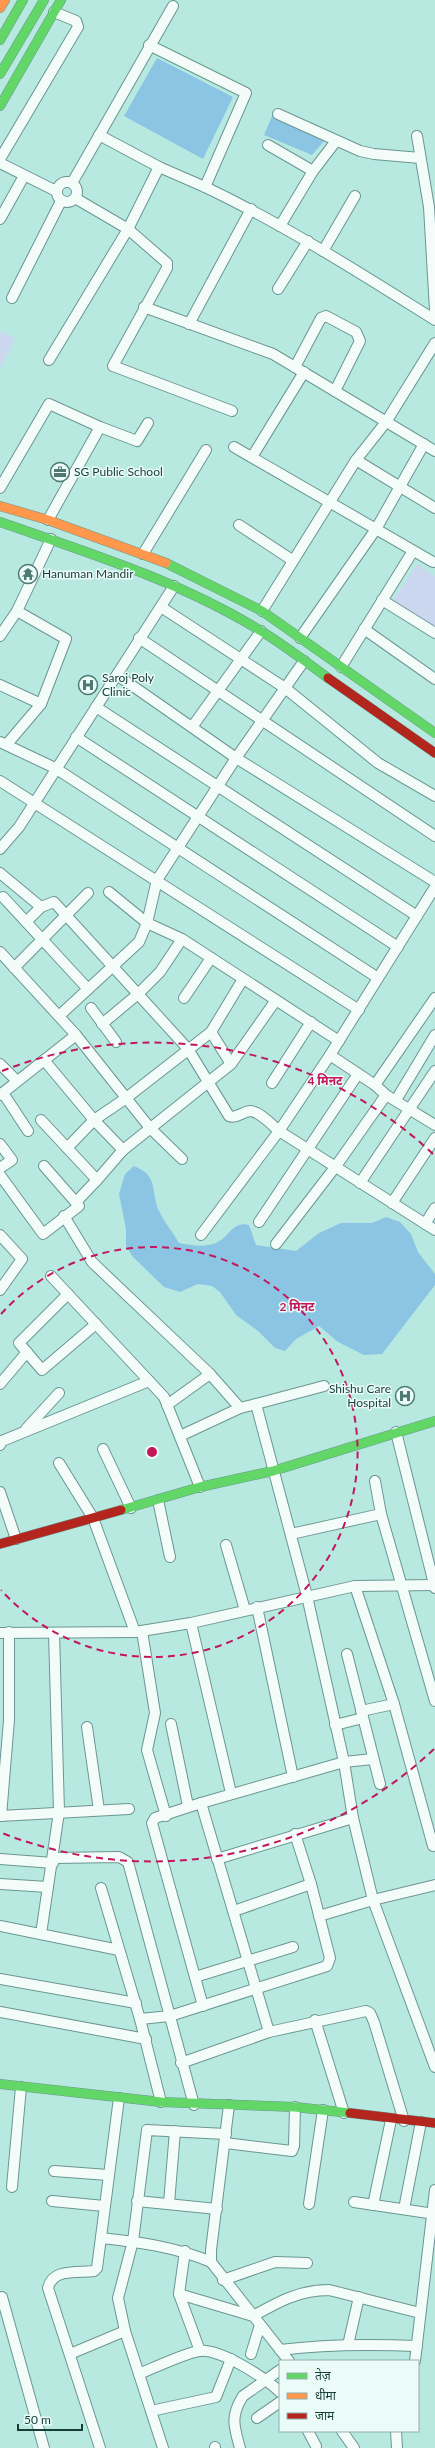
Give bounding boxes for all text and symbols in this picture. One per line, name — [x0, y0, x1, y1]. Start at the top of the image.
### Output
office icon: SG Public School — [49, 461, 71, 483]
place label: SG Public School — [74, 464, 163, 479]
temple icon: Hanuman Mandir — [17, 563, 39, 585]
place label: Hanuman Mandir — [42, 566, 134, 581]
place label: Saroj Poly Clinic — [102, 670, 155, 699]
hospital icon: Saroj Poly Clinic — [77, 674, 99, 696]
text: 4 मिनट — [307, 1073, 343, 1088]
text: 2 मिनट — [279, 1299, 315, 1314]
place label: Shishu Care Hospital — [329, 1381, 391, 1410]
hospital icon: Shishu Care Hospital — [394, 1385, 416, 1407]
centre of rings — [145, 1445, 159, 1459]
legend — [279, 2360, 419, 2432]
text: तेज़ — [315, 2368, 332, 2383]
text: धीमा — [315, 2388, 337, 2403]
scale bar — [18, 2406, 82, 2432]
text: जाम — [315, 2408, 335, 2423]
text: 50 m — [24, 2412, 51, 2427]

